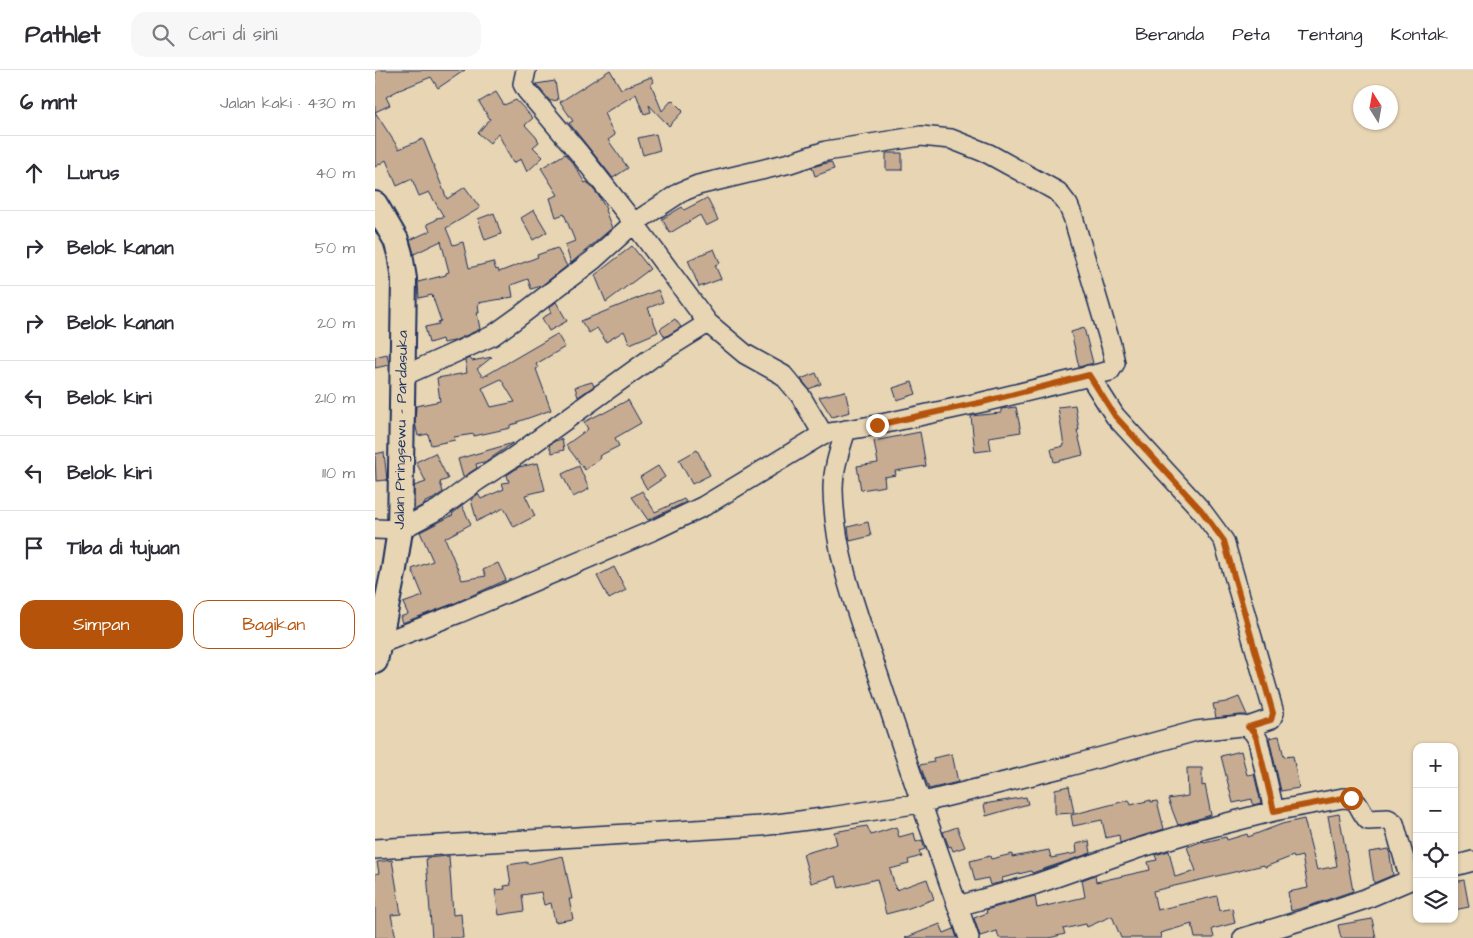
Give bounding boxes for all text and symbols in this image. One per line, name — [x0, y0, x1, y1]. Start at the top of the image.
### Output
search box — [131, 12, 481, 57]
text: Pathlet — [25, 18, 101, 52]
icon: search — [149, 21, 177, 49]
text: Cari di sini — [189, 21, 278, 48]
text: Beranda — [1135, 22, 1204, 47]
text: Peta — [1232, 22, 1270, 47]
text: Tentang — [1298, 22, 1362, 47]
text: Kontak — [1390, 22, 1448, 47]
north arrow — [1353, 85, 1398, 130]
text: 6 mnt — [20, 88, 77, 117]
text: Jalan kaki · 430 m — [220, 92, 355, 114]
icon: ahead — [20, 159, 48, 187]
text: Lurus — [67, 160, 119, 187]
text: 40 m — [315, 162, 355, 184]
icon: right — [20, 234, 48, 262]
text: Belok kanan — [67, 235, 174, 262]
text: 50 m — [315, 237, 355, 259]
icon: right — [20, 309, 48, 337]
text: Belok kanan — [67, 310, 174, 337]
text: 20 m — [317, 312, 355, 334]
street label: Jalan Pringsewu - Pardasuka — [389, 330, 414, 530]
icon: left — [20, 384, 48, 412]
text: Belok kiri — [67, 385, 152, 412]
text: 210 m — [315, 387, 355, 409]
route end — [866, 414, 889, 437]
icon: left — [20, 459, 48, 487]
text: Belok kiri — [67, 460, 152, 487]
text: 110 m — [322, 462, 355, 484]
icon: arrive — [20, 534, 48, 562]
text: Tiba di tujuan — [67, 535, 179, 562]
button: Simpan — [20, 600, 183, 649]
button: Bagikan — [193, 600, 355, 649]
map controls — [1413, 743, 1458, 923]
button: + — [1413, 743, 1458, 788]
route start — [1340, 787, 1363, 810]
button: − — [1413, 788, 1458, 833]
button: locate — [1413, 833, 1458, 878]
button: layers — [1413, 878, 1458, 923]

